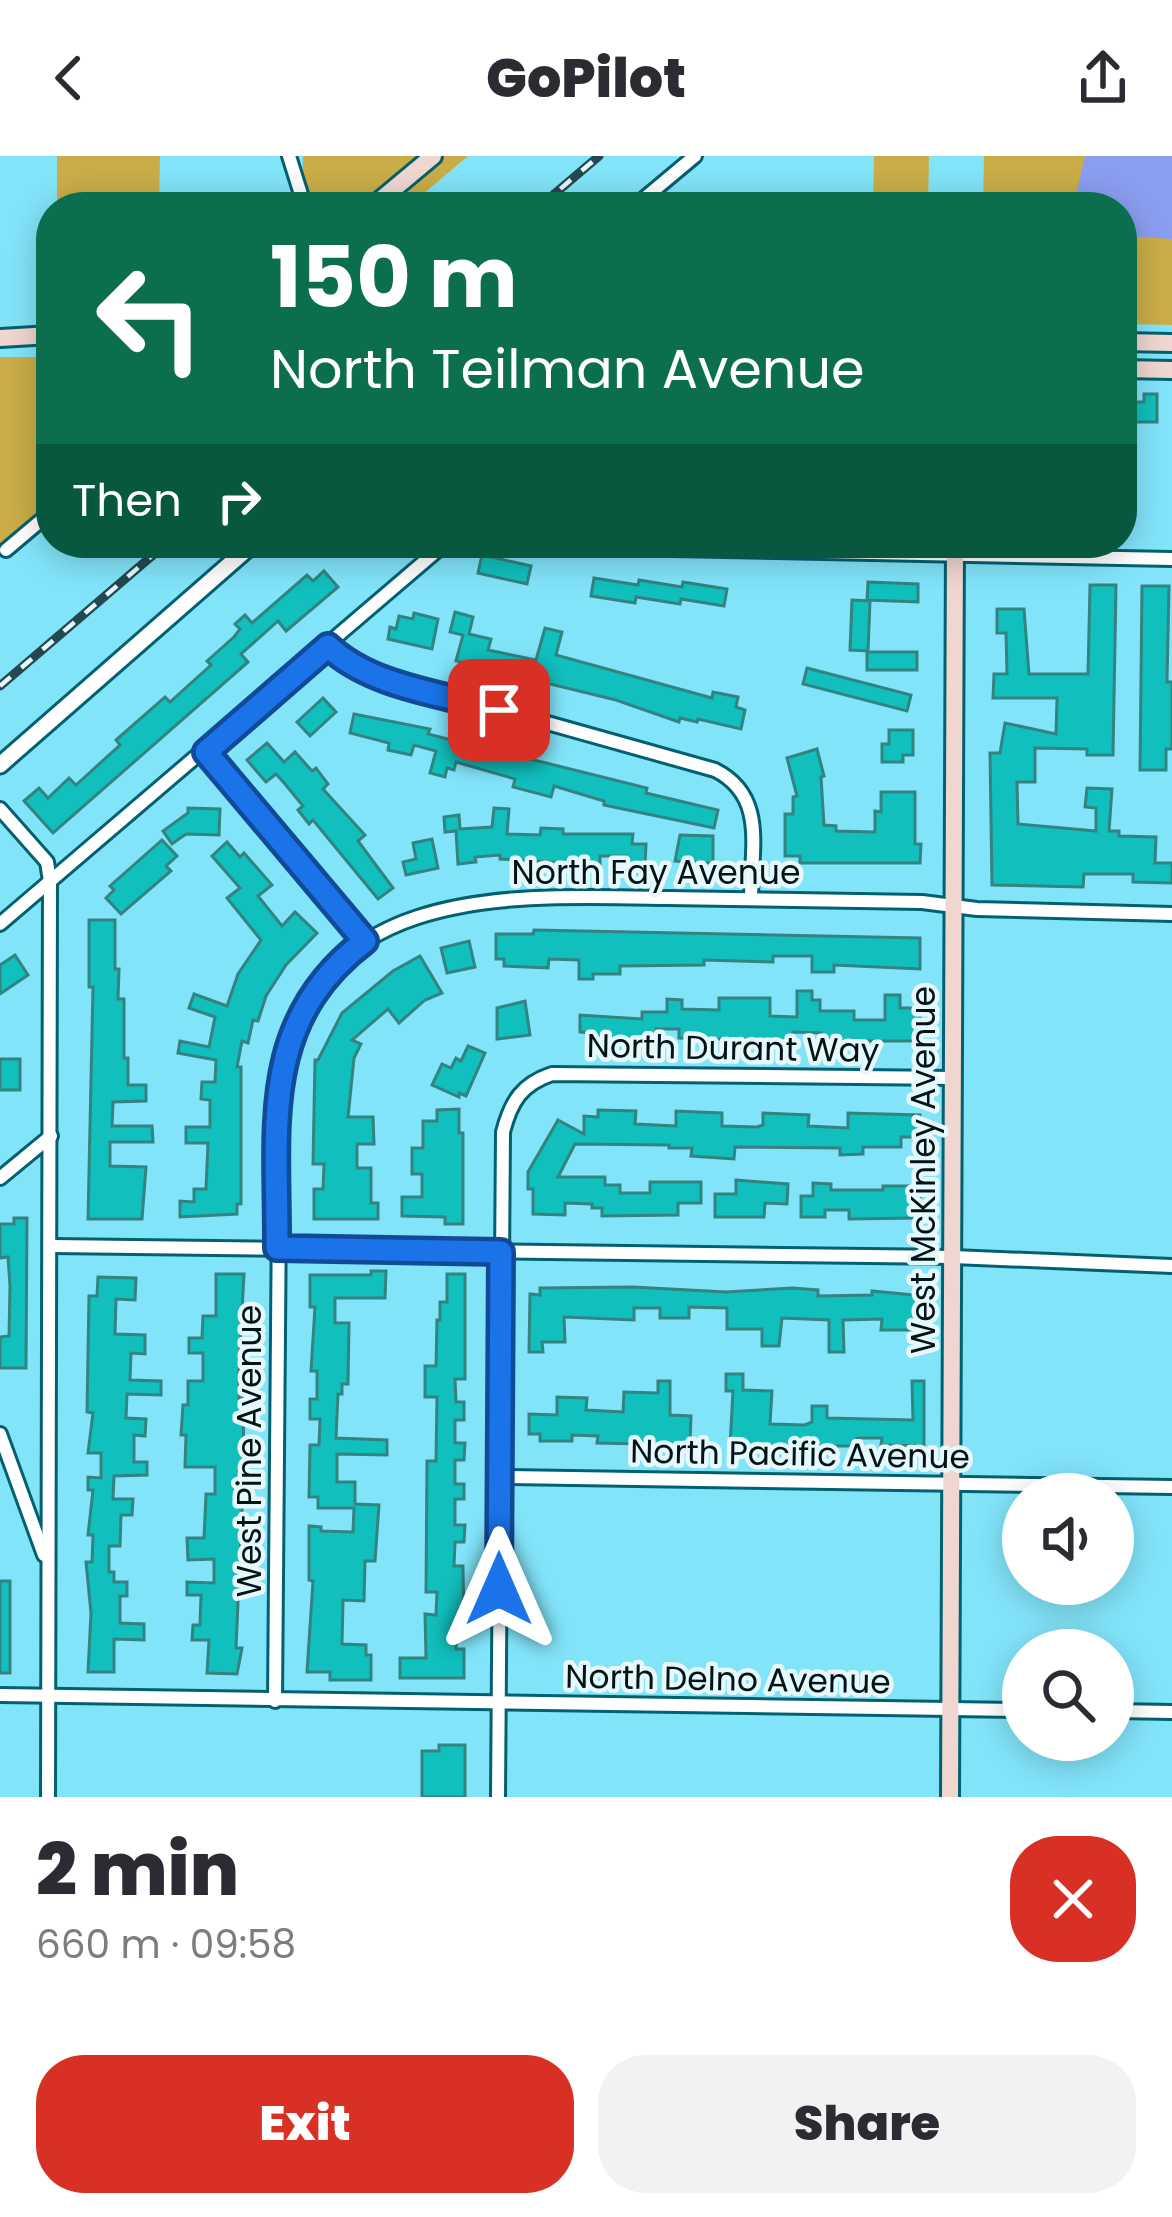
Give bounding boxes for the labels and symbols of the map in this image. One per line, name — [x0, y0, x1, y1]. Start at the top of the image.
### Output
pin — [448, 659, 550, 761]
street label: North Fay Avenue — [512, 849, 800, 896]
street label: West McKinley Avenue — [900, 986, 947, 1354]
street label: North Durant Way — [586, 1022, 880, 1074]
street label: West Pine Avenue — [226, 1305, 273, 1597]
street label: North Pacific Avenue — [630, 1428, 970, 1480]
position arrow — [436, 1526, 562, 1652]
street label: North Delno Avenue — [565, 1653, 891, 1705]

